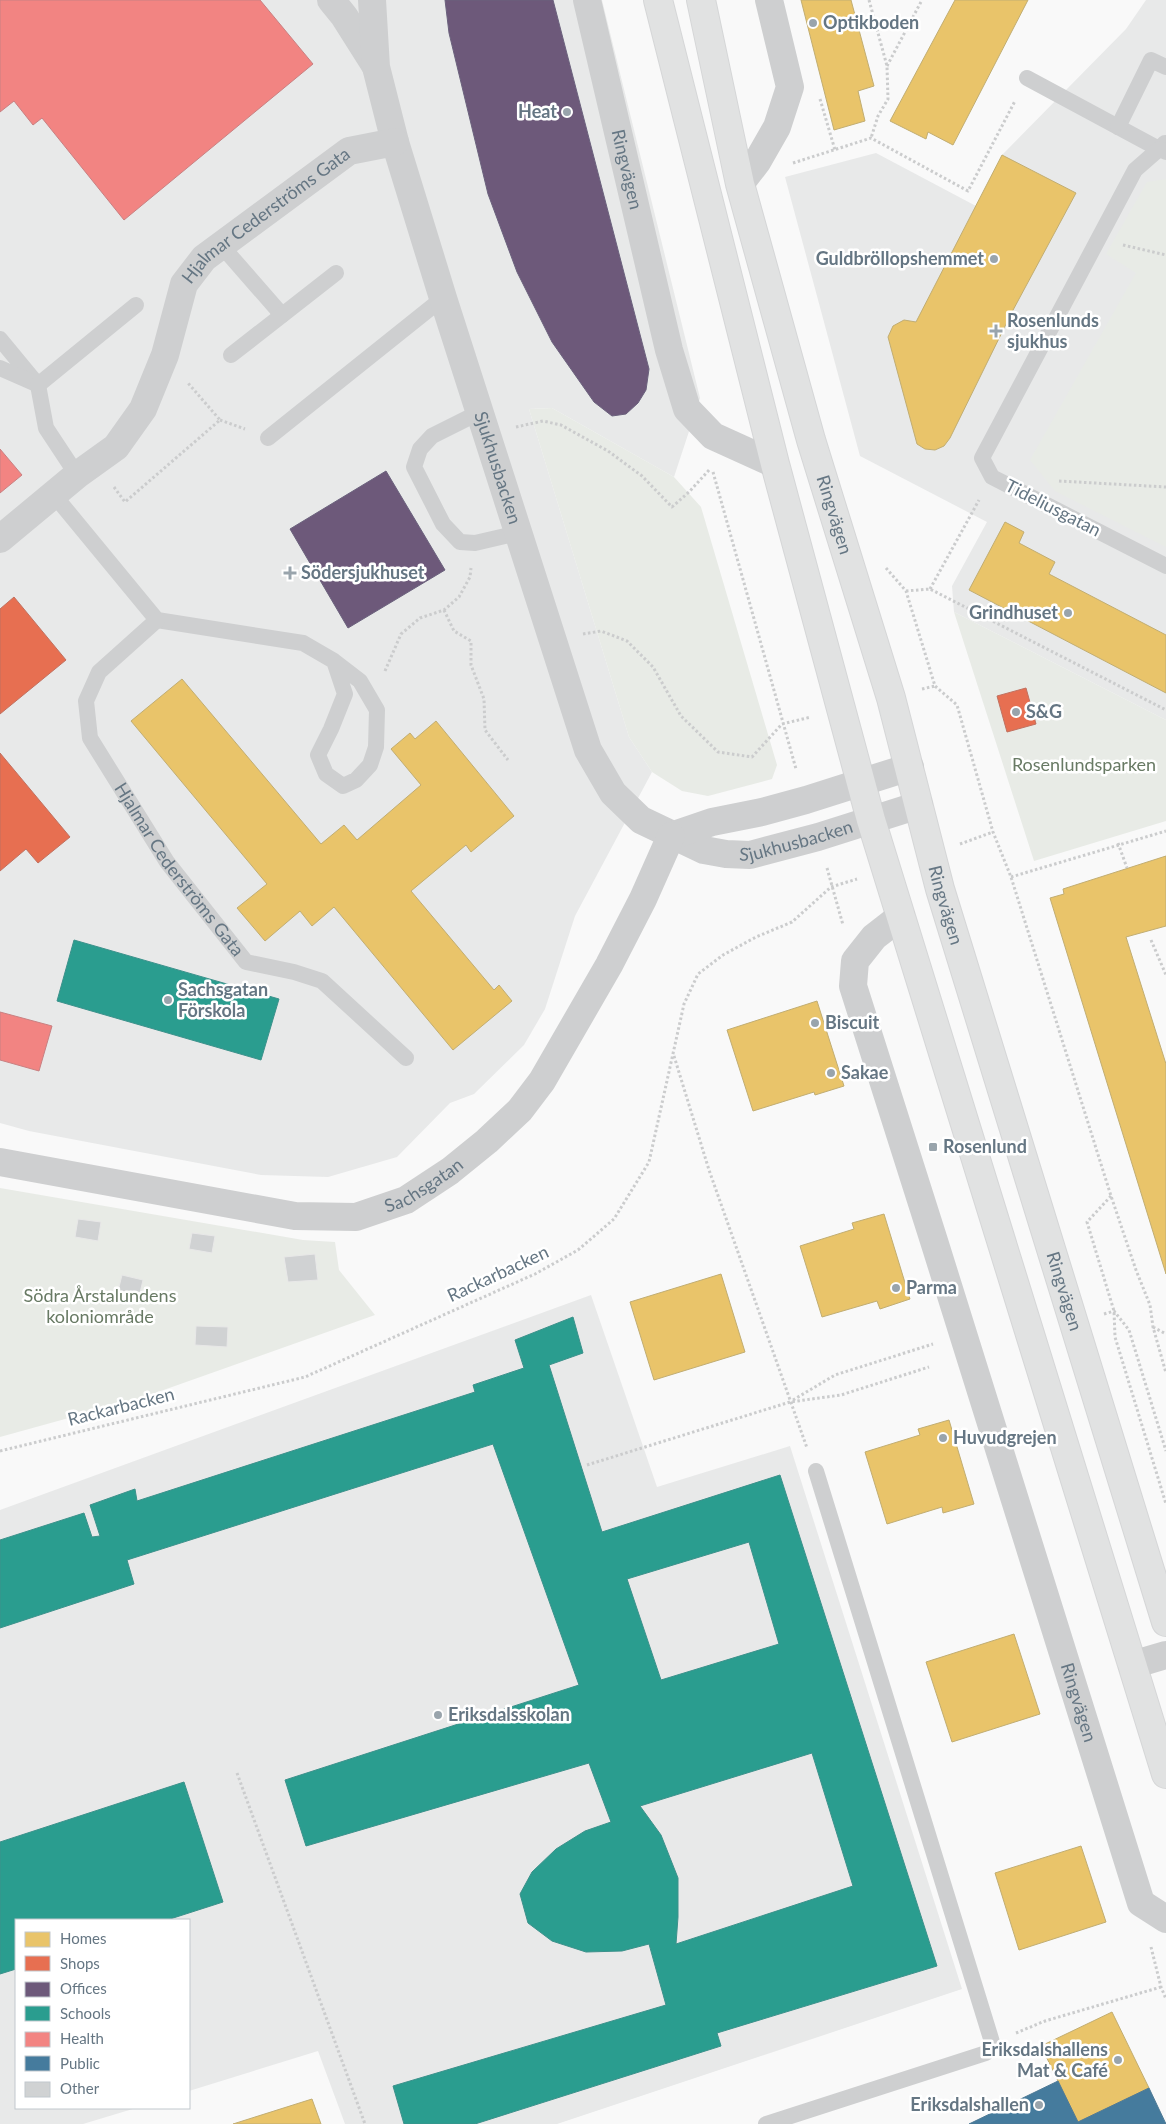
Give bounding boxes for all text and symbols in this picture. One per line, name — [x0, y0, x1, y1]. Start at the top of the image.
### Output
place label: Optikboden — [823, 11, 919, 33]
marker: Optikboden — [807, 17, 819, 29]
place label: Heat — [518, 100, 557, 122]
marker: Heat — [561, 106, 573, 118]
street label: Ringvägen — [608, 127, 648, 211]
street label: Hjalmar Cederströms Gata — [176, 142, 354, 288]
place label: Guldbröllopshemmet — [816, 247, 984, 269]
marker: Guldbröllopshemmet — [988, 253, 1000, 265]
place label: Rosenlunds sjukhus — [1007, 309, 1099, 352]
marker: Rosenlunds sjukhus — [989, 324, 1003, 338]
street label: Sjukhusbacken — [470, 408, 527, 527]
street label: Ringvägen — [813, 472, 858, 557]
street label: Tideliusgatan — [1002, 474, 1105, 541]
place label: Södersjukhuset — [301, 561, 425, 583]
marker: Södersjukhuset — [283, 566, 297, 580]
place label: Grindhuset — [969, 601, 1058, 623]
marker: Grindhuset — [1062, 607, 1074, 619]
place label: S&G — [1026, 700, 1062, 722]
marker: S&G — [1010, 706, 1022, 718]
park label: Rosenlundsparken — [1012, 753, 1156, 775]
street label: Hjalmar Cederströms Gata — [110, 778, 249, 960]
street label: Sjukhusbacken — [739, 815, 855, 865]
street label: Ringvägen — [924, 863, 969, 947]
place label: Sachsgatan Förskola — [178, 978, 268, 1021]
marker: Sachsgatan Förskola — [162, 994, 174, 1006]
place label: Biscuit — [825, 1011, 880, 1033]
marker: Biscuit — [809, 1017, 821, 1029]
place label: Sakae — [841, 1061, 889, 1083]
marker: Sakae — [825, 1067, 837, 1079]
place label: Rosenlund — [943, 1135, 1027, 1157]
marker: Rosenlund — [927, 1141, 939, 1153]
street label: Sachsgatan — [381, 1153, 467, 1217]
street label: Rackarbacken — [443, 1240, 552, 1306]
street label: Ringvägen — [1042, 1249, 1088, 1333]
place label: Parma — [906, 1276, 957, 1298]
marker: Parma — [890, 1282, 902, 1294]
park label: Södra Årstalundens koloniområde — [24, 1284, 177, 1327]
street label: Rackarbacken — [65, 1382, 176, 1430]
place label: Huvudgrejen — [953, 1426, 1057, 1448]
marker: Huvudgrejen — [937, 1432, 949, 1444]
street label: Ringvägen — [1057, 1660, 1102, 1745]
place label: Eriksdalsskolan — [448, 1703, 570, 1725]
marker: Eriksdalsskolan — [432, 1709, 444, 1721]
legend — [15, 1919, 190, 2109]
text: Homes — [60, 1929, 106, 1947]
text: Shops — [60, 1954, 100, 1972]
text: Offices — [60, 1979, 107, 1997]
text: Schools — [60, 2004, 111, 2022]
text: Health — [60, 2029, 104, 2047]
place label: Eriksdalshallens Mat & Café — [981, 2038, 1108, 2081]
text: Public — [60, 2054, 100, 2072]
marker: Eriksdalshallens Mat & Café — [1112, 2054, 1124, 2066]
text: Other — [60, 2079, 100, 2097]
place label: Eriksdalshallen — [910, 2093, 1029, 2115]
marker: Eriksdalshallen — [1033, 2099, 1045, 2111]

